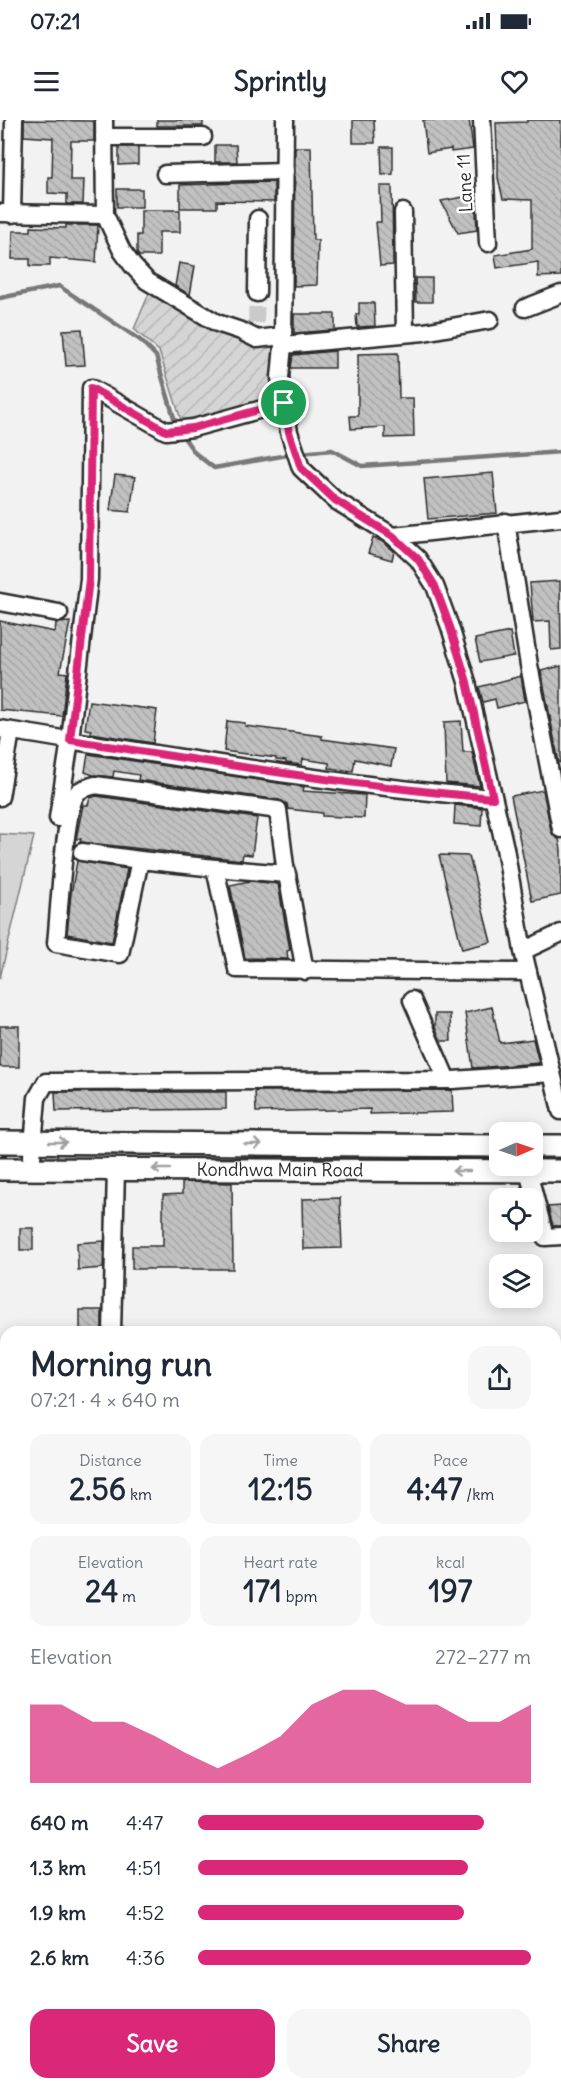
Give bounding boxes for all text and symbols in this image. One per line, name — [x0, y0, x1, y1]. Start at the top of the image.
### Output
text: 07:21 — [30, 7, 81, 35]
text: Sprintly — [234, 64, 327, 98]
icon: menu — [30, 65, 63, 98]
icon: heart — [498, 65, 531, 98]
street label: Lane 11 — [451, 153, 478, 213]
pin — [258, 377, 309, 428]
icon: arrive — [267, 386, 300, 419]
north arrow — [489, 1122, 543, 1176]
map controls — [489, 1122, 543, 1308]
one-way arrow — [48, 1136, 68, 1148]
one-way arrow — [243, 1138, 263, 1150]
street label: Kondhwa Main Road — [197, 1158, 364, 1181]
one-way arrow — [151, 1164, 171, 1175]
one-way arrow — [451, 1165, 471, 1177]
button: locate — [489, 1188, 543, 1242]
button: layers — [489, 1254, 543, 1308]
text: Morning run — [30, 1343, 212, 1385]
button: share — [468, 1346, 531, 1409]
text: 07:21 · 4 × 640 m — [30, 1387, 180, 1412]
text: Distance — [79, 1450, 142, 1470]
text: Time — [263, 1450, 298, 1470]
text: Pace — [433, 1450, 468, 1470]
text: 2.56 — [69, 1470, 126, 1508]
text: 12:15 — [248, 1470, 313, 1508]
text: 4:47 — [407, 1470, 463, 1508]
text: km — [126, 1484, 152, 1504]
text: /km — [463, 1484, 494, 1504]
text: Elevation — [78, 1552, 143, 1572]
text: Heart rate — [243, 1552, 318, 1572]
text: kcal — [436, 1552, 465, 1572]
text: 24 — [85, 1572, 118, 1610]
text: 171 — [243, 1572, 282, 1610]
text: 197 — [429, 1572, 472, 1610]
text: m — [118, 1586, 136, 1606]
text: bpm — [282, 1586, 318, 1606]
text: Elevation — [30, 1644, 112, 1669]
text: 272–277 m — [435, 1644, 531, 1669]
text: 640 m — [30, 1810, 89, 1835]
text: 4:47 — [126, 1810, 163, 1835]
text: 1.3 km — [30, 1855, 86, 1880]
text: 4:51 — [126, 1855, 162, 1880]
text: 1.9 km — [30, 1900, 86, 1925]
text: 4:52 — [126, 1900, 165, 1925]
text: 2.6 km — [30, 1945, 89, 1970]
text: 4:36 — [126, 1945, 165, 1970]
button: Save — [30, 2009, 275, 2078]
button: Share — [287, 2009, 531, 2078]

